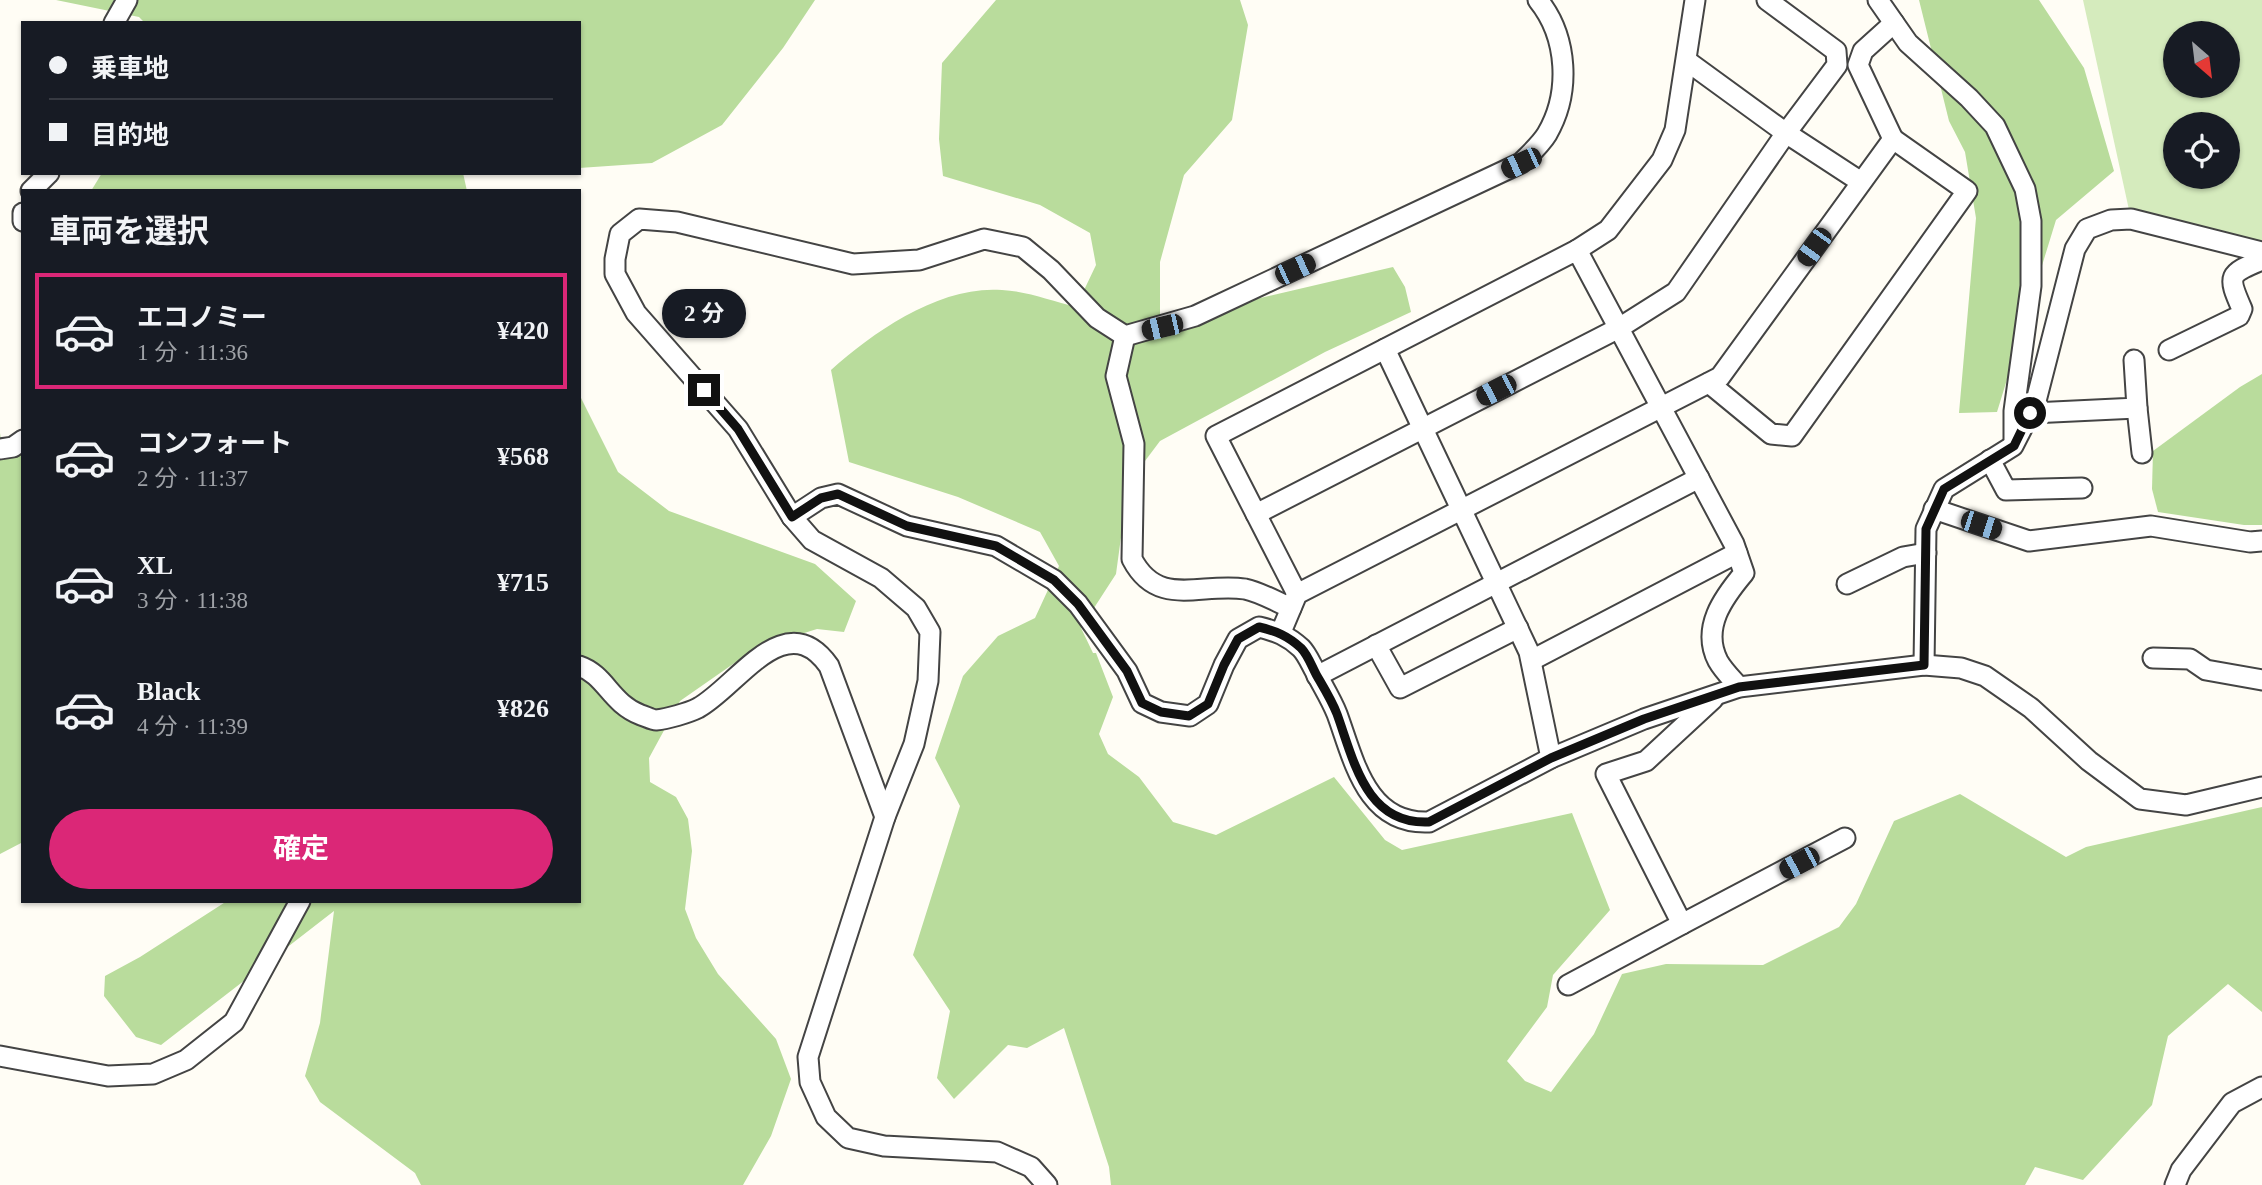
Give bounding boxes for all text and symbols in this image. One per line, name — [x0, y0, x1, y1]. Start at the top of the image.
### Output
north arrow — [2163, 21, 2240, 98]
map controls — [2163, 21, 2240, 189]
text: 乗車地 — [91, 54, 169, 83]
button: locate — [2163, 112, 2240, 189]
text: 目的地 — [91, 121, 169, 150]
car — [1498, 145, 1545, 181]
text: 車両を選択 — [49, 213, 209, 249]
car — [1794, 224, 1835, 270]
car — [1272, 251, 1319, 287]
callout: 2 分 — [662, 288, 746, 338]
icon: car — [53, 300, 116, 363]
text: 2 分 — [684, 301, 724, 326]
text: エコノミー — [137, 303, 267, 332]
car — [1140, 312, 1185, 342]
text: ¥420 — [497, 316, 549, 345]
text: 1 分 · 11:36 — [137, 340, 248, 365]
car — [1473, 371, 1520, 409]
route end — [688, 374, 720, 406]
route start — [2014, 397, 2046, 429]
icon: car — [53, 426, 116, 489]
text: コンフォート — [137, 429, 292, 458]
text: ¥568 — [497, 442, 549, 471]
text: 2 分 · 11:37 — [137, 466, 248, 491]
car — [1958, 509, 2005, 541]
text: XL — [137, 551, 173, 580]
icon: car — [53, 552, 116, 615]
text: ¥715 — [497, 568, 549, 597]
text: 3 分 · 11:38 — [137, 588, 248, 613]
text: Black — [137, 677, 201, 706]
icon: car — [53, 678, 116, 741]
text: ¥826 — [497, 694, 549, 723]
text: 4 分 · 11:39 — [137, 714, 248, 739]
button: 確定 — [49, 809, 553, 889]
car — [1776, 844, 1823, 882]

